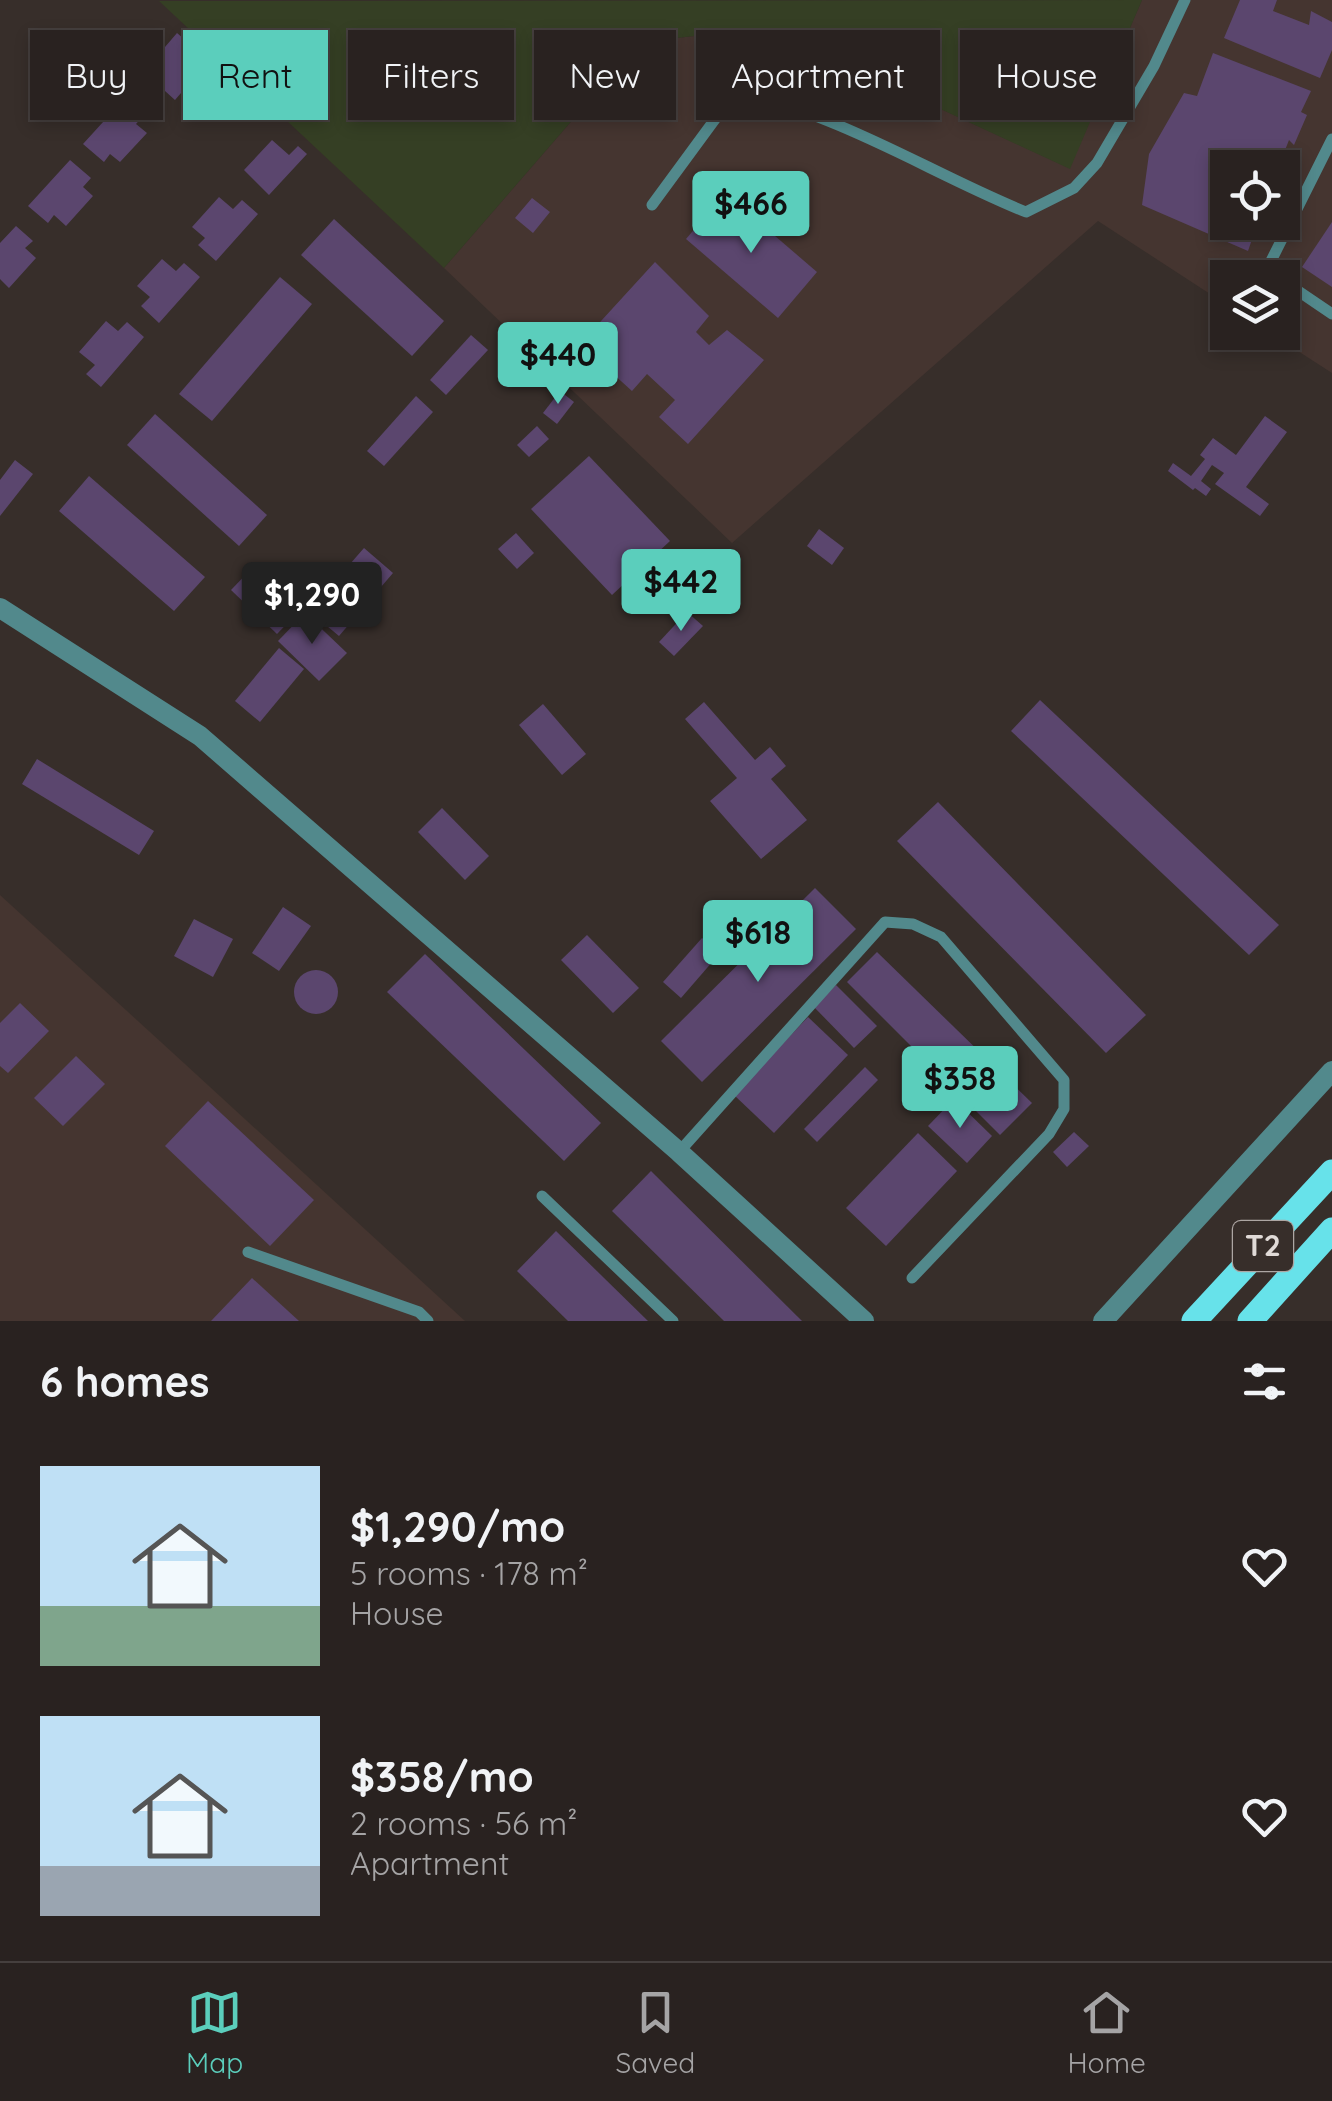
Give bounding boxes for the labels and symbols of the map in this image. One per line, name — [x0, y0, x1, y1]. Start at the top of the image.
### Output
pin: $466 — [692, 171, 810, 256]
pin: $440 — [499, 322, 617, 407]
pin: $442 — [622, 549, 740, 634]
pin: $1,290 — [231, 562, 393, 647]
pin: $618 — [699, 900, 817, 985]
pin: $358 — [901, 1046, 1019, 1131]
road number: T2 — [1233, 1221, 1293, 1271]

